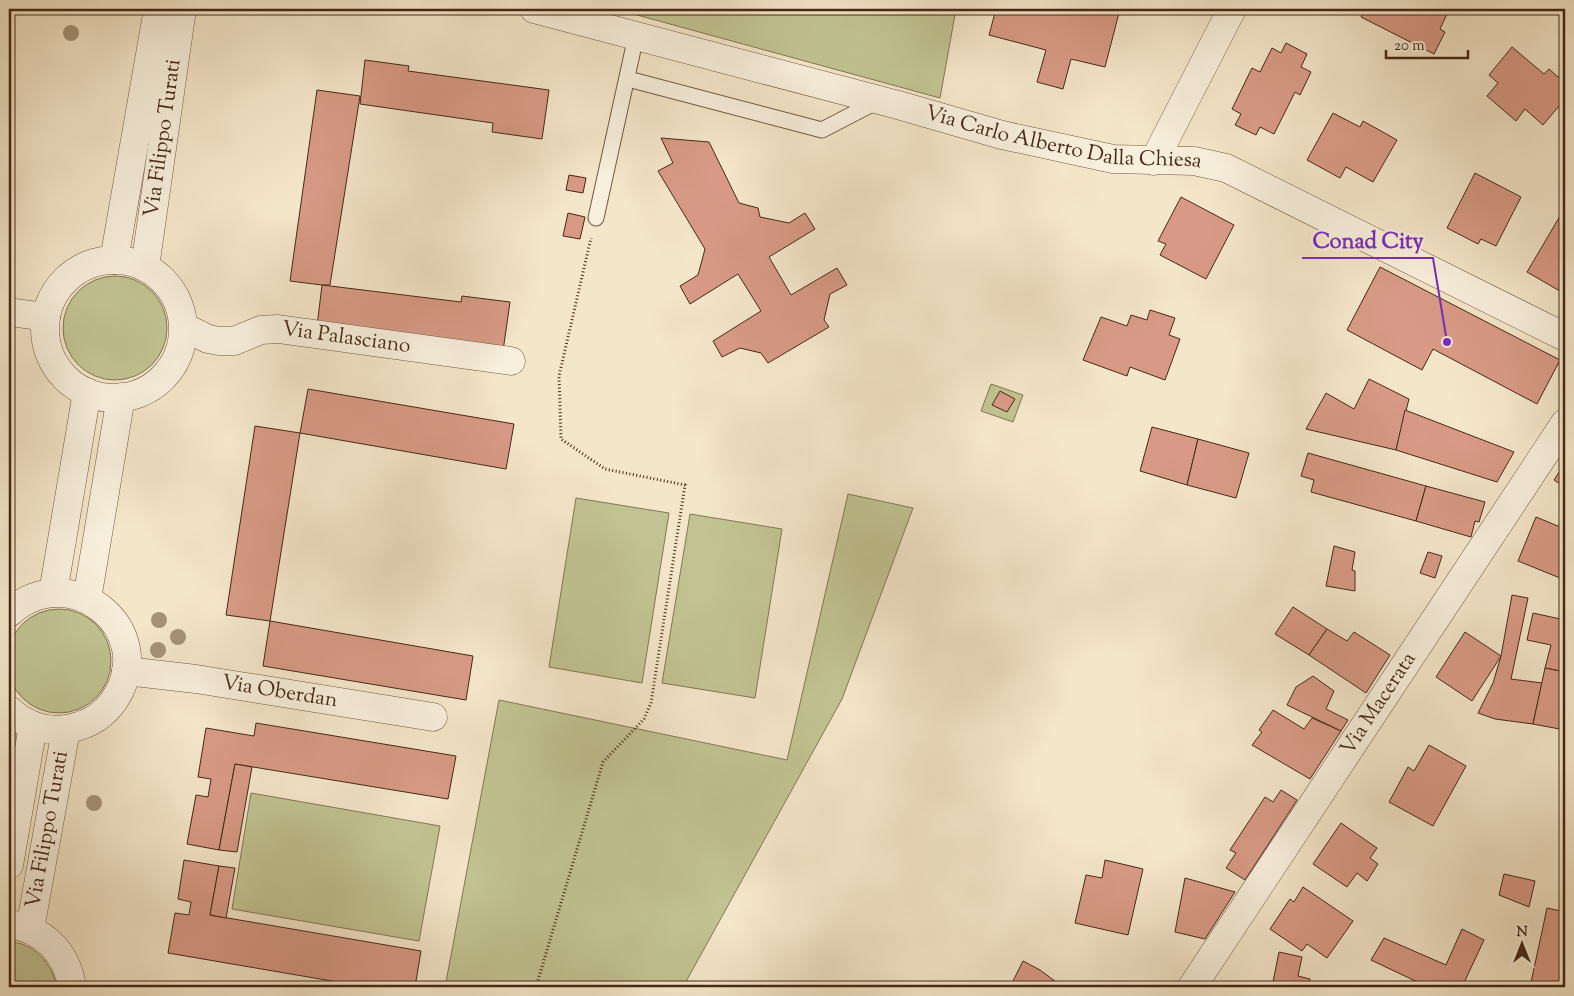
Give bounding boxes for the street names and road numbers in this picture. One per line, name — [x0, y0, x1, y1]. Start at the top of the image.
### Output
street label: Via Filippo Turati — [137, 57, 190, 219]
street label: Via Carlo Alberto Dalla Chiesa — [921, 99, 1205, 177]
street label: Via Palasciano — [280, 315, 412, 362]
street label: Via Macerata — [1334, 646, 1424, 762]
street label: Via Oberdan — [219, 668, 340, 716]
street label: Via Filippo Turati — [19, 748, 77, 911]

